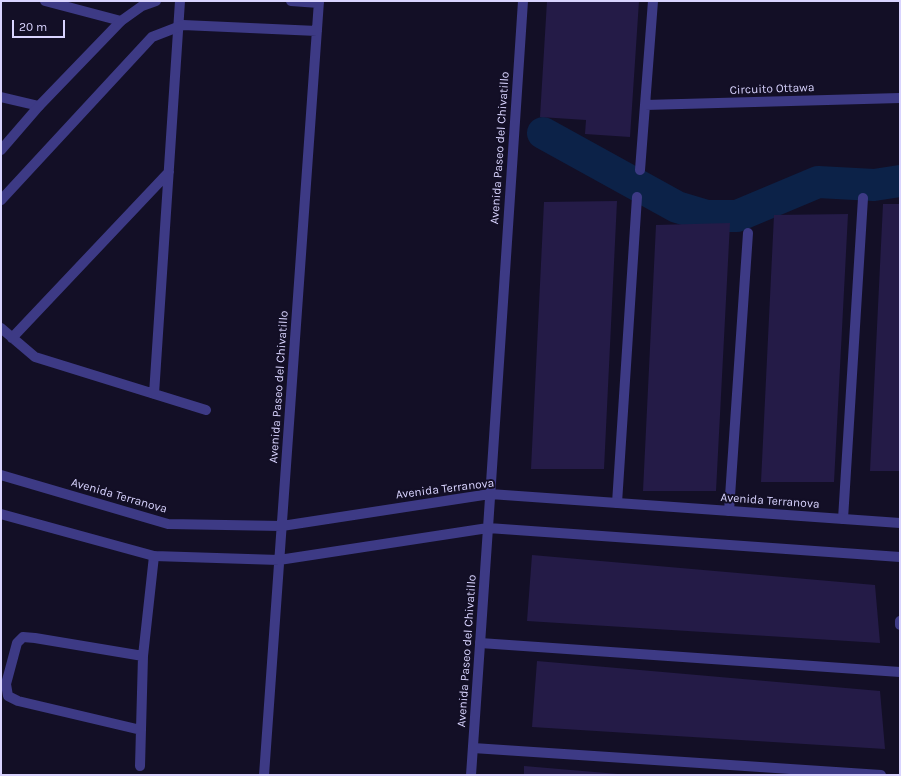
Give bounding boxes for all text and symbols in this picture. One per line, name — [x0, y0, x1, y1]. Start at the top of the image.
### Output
scale bar — [14, 12, 67, 38]
text: 20 m — [19, 20, 47, 34]
street label: Avenida Paseo del Chivatillo — [487, 71, 513, 225]
street label: Circuito Ottawa — [729, 80, 815, 98]
street label: Avenida Paseo del Chivatillo — [266, 310, 292, 464]
street label: Avenida Terranova — [69, 475, 169, 517]
street label: Avenida Terranova — [395, 476, 495, 502]
street label: Avenida Terranova — [720, 490, 820, 512]
street label: Avenida Paseo del Chivatillo — [454, 574, 480, 728]

